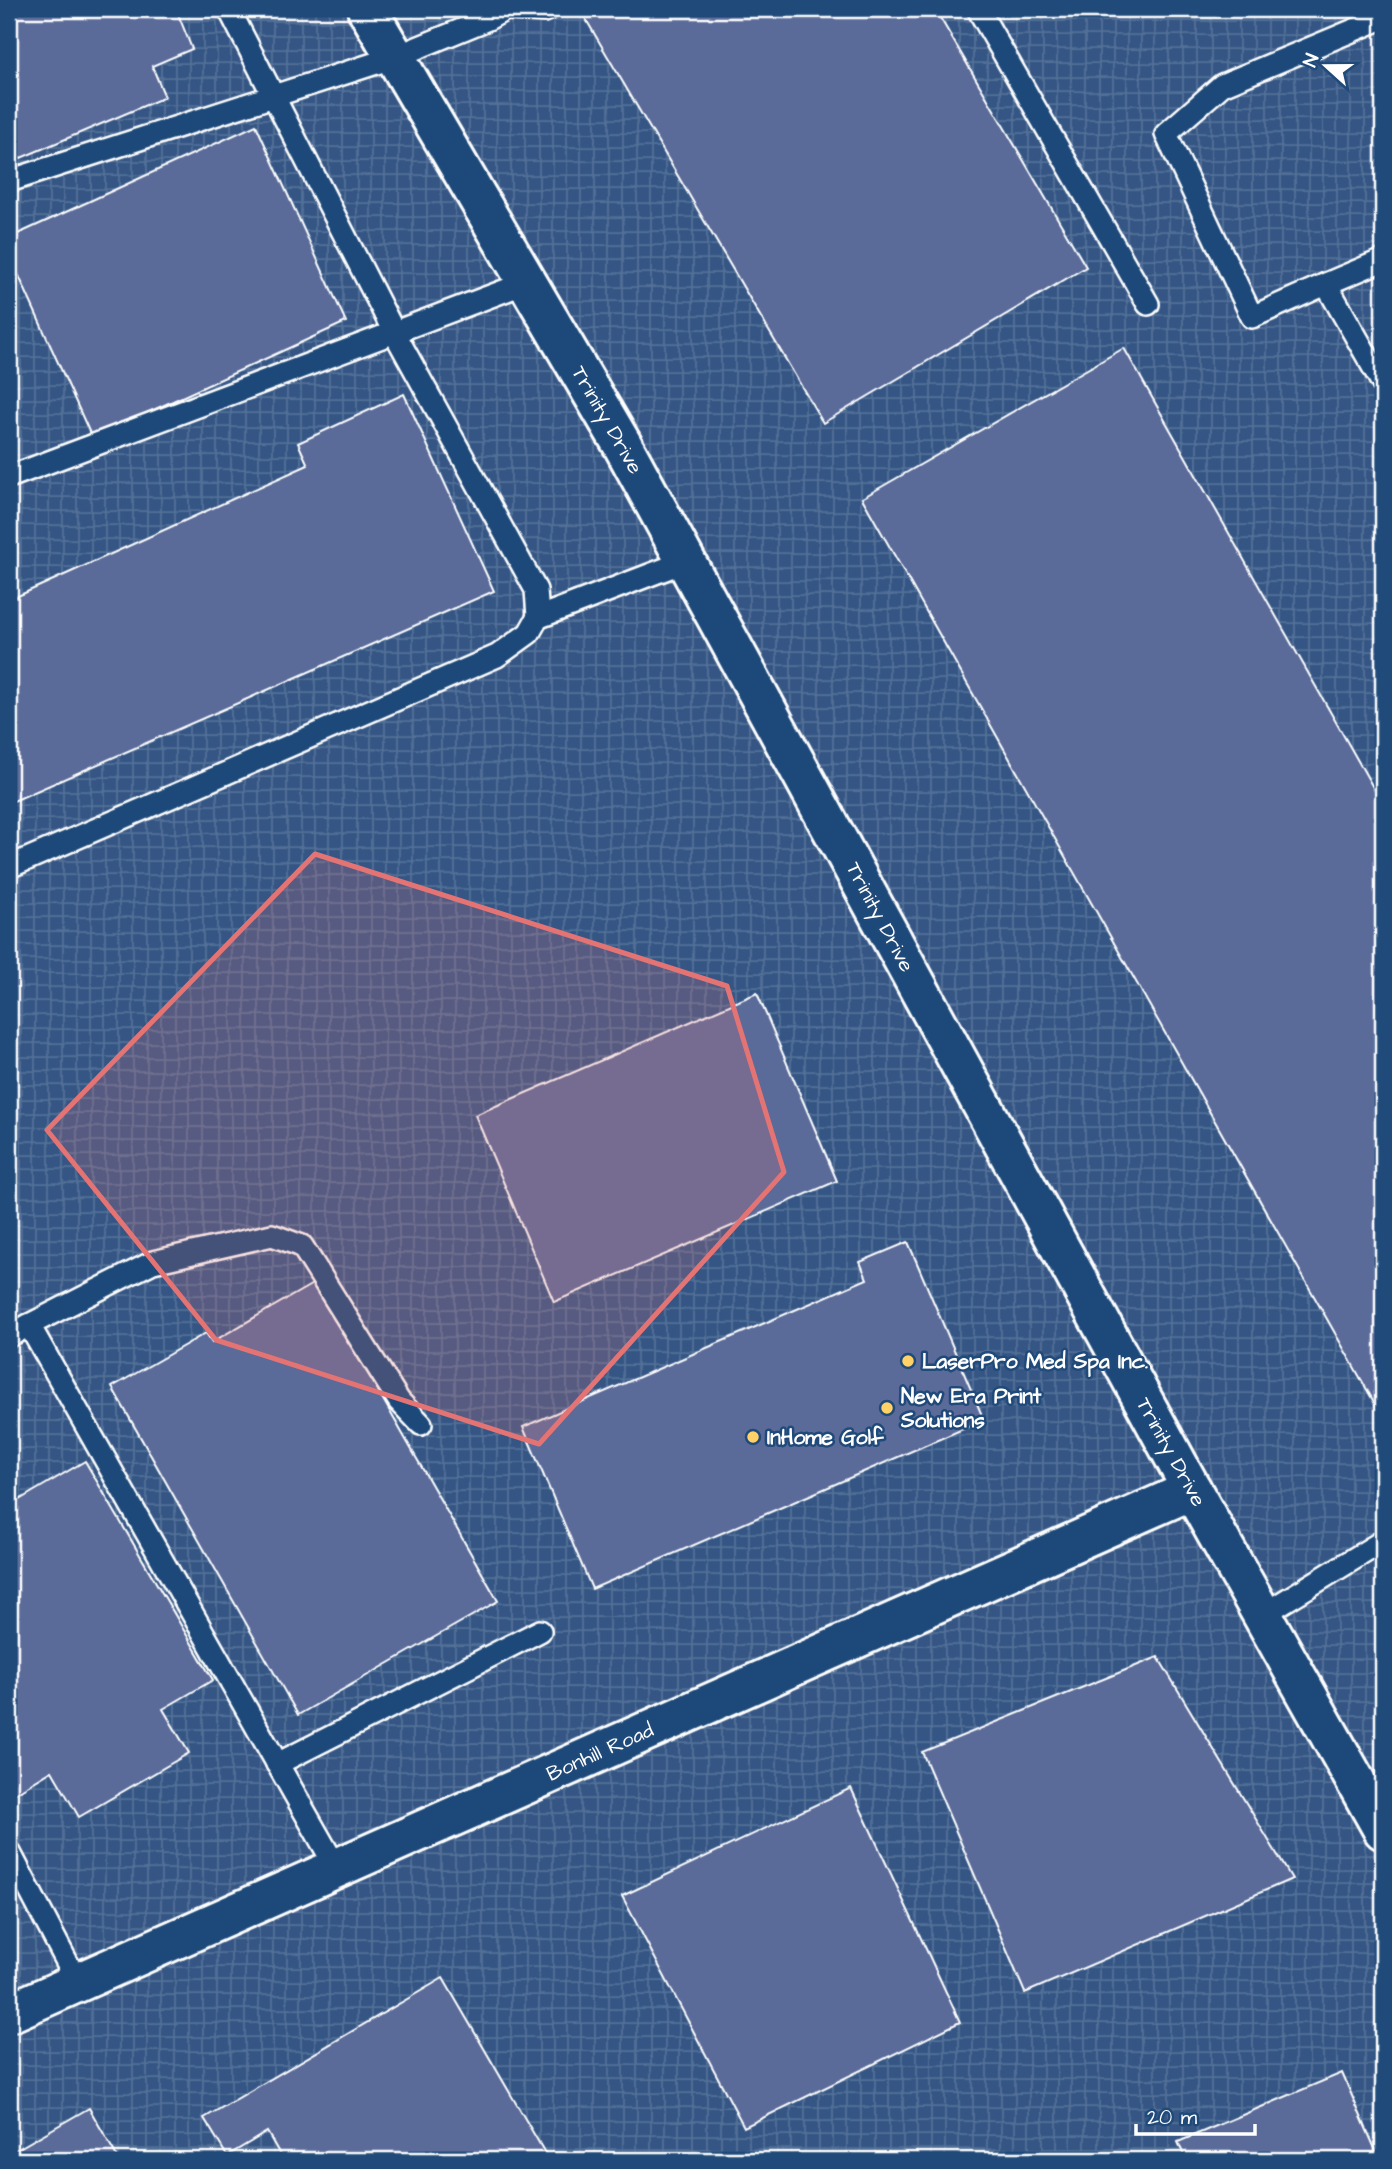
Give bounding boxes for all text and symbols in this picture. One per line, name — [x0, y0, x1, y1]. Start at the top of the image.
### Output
north arrow — [1290, 32, 1360, 102]
text: N — [1297, 50, 1326, 71]
street label: Trinity Drive — [563, 361, 650, 480]
street label: Trinity Drive — [837, 857, 921, 978]
place label: LaserPro Med Spa Inc. — [922, 1347, 1148, 1377]
marker: LaserPro Med Spa Inc. — [900, 1353, 916, 1369]
place label: New Era Print Solutions — [900, 1382, 1042, 1435]
street label: Trinity Drive — [1127, 1392, 1213, 1513]
marker: New Era Print Solutions — [879, 1400, 895, 1416]
place label: InHome Golf — [767, 1423, 884, 1452]
marker: InHome Golf — [745, 1429, 761, 1445]
street label: Bonhill Road — [542, 1715, 658, 1788]
scale bar — [1136, 2092, 1256, 2136]
text: 20 m — [1147, 2103, 1198, 2132]

